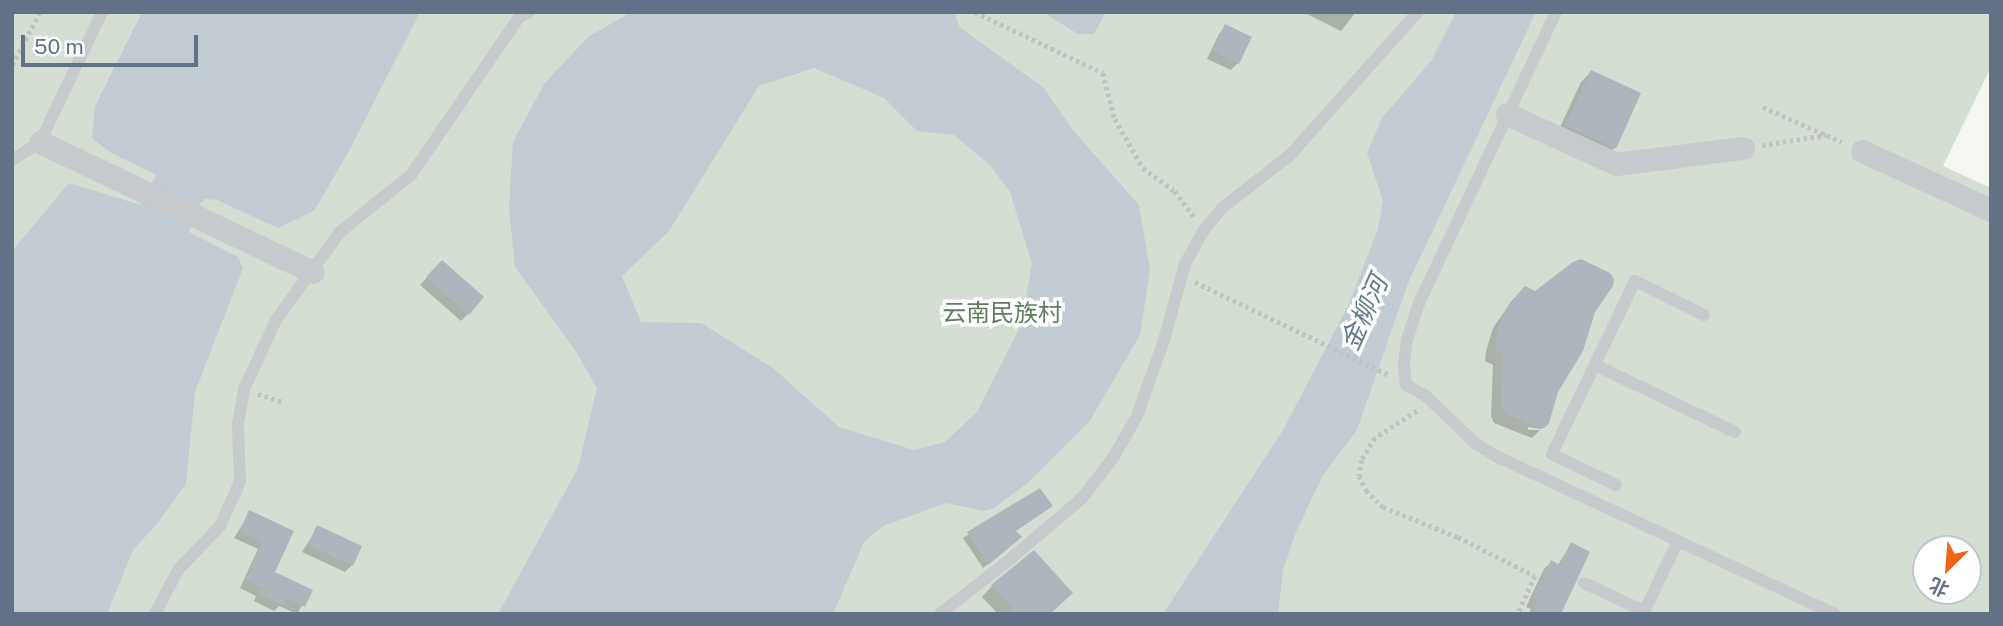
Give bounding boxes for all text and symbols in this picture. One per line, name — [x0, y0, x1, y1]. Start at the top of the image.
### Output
scale bar — [24, 21, 201, 65]
text: 50 m — [34, 34, 84, 59]
water label: 金柳河 — [1334, 271, 1394, 355]
park label: 云南民族村 — [942, 299, 1062, 327]
north arrow — [1912, 535, 1982, 605]
text: 北 — [1926, 573, 1952, 601]

